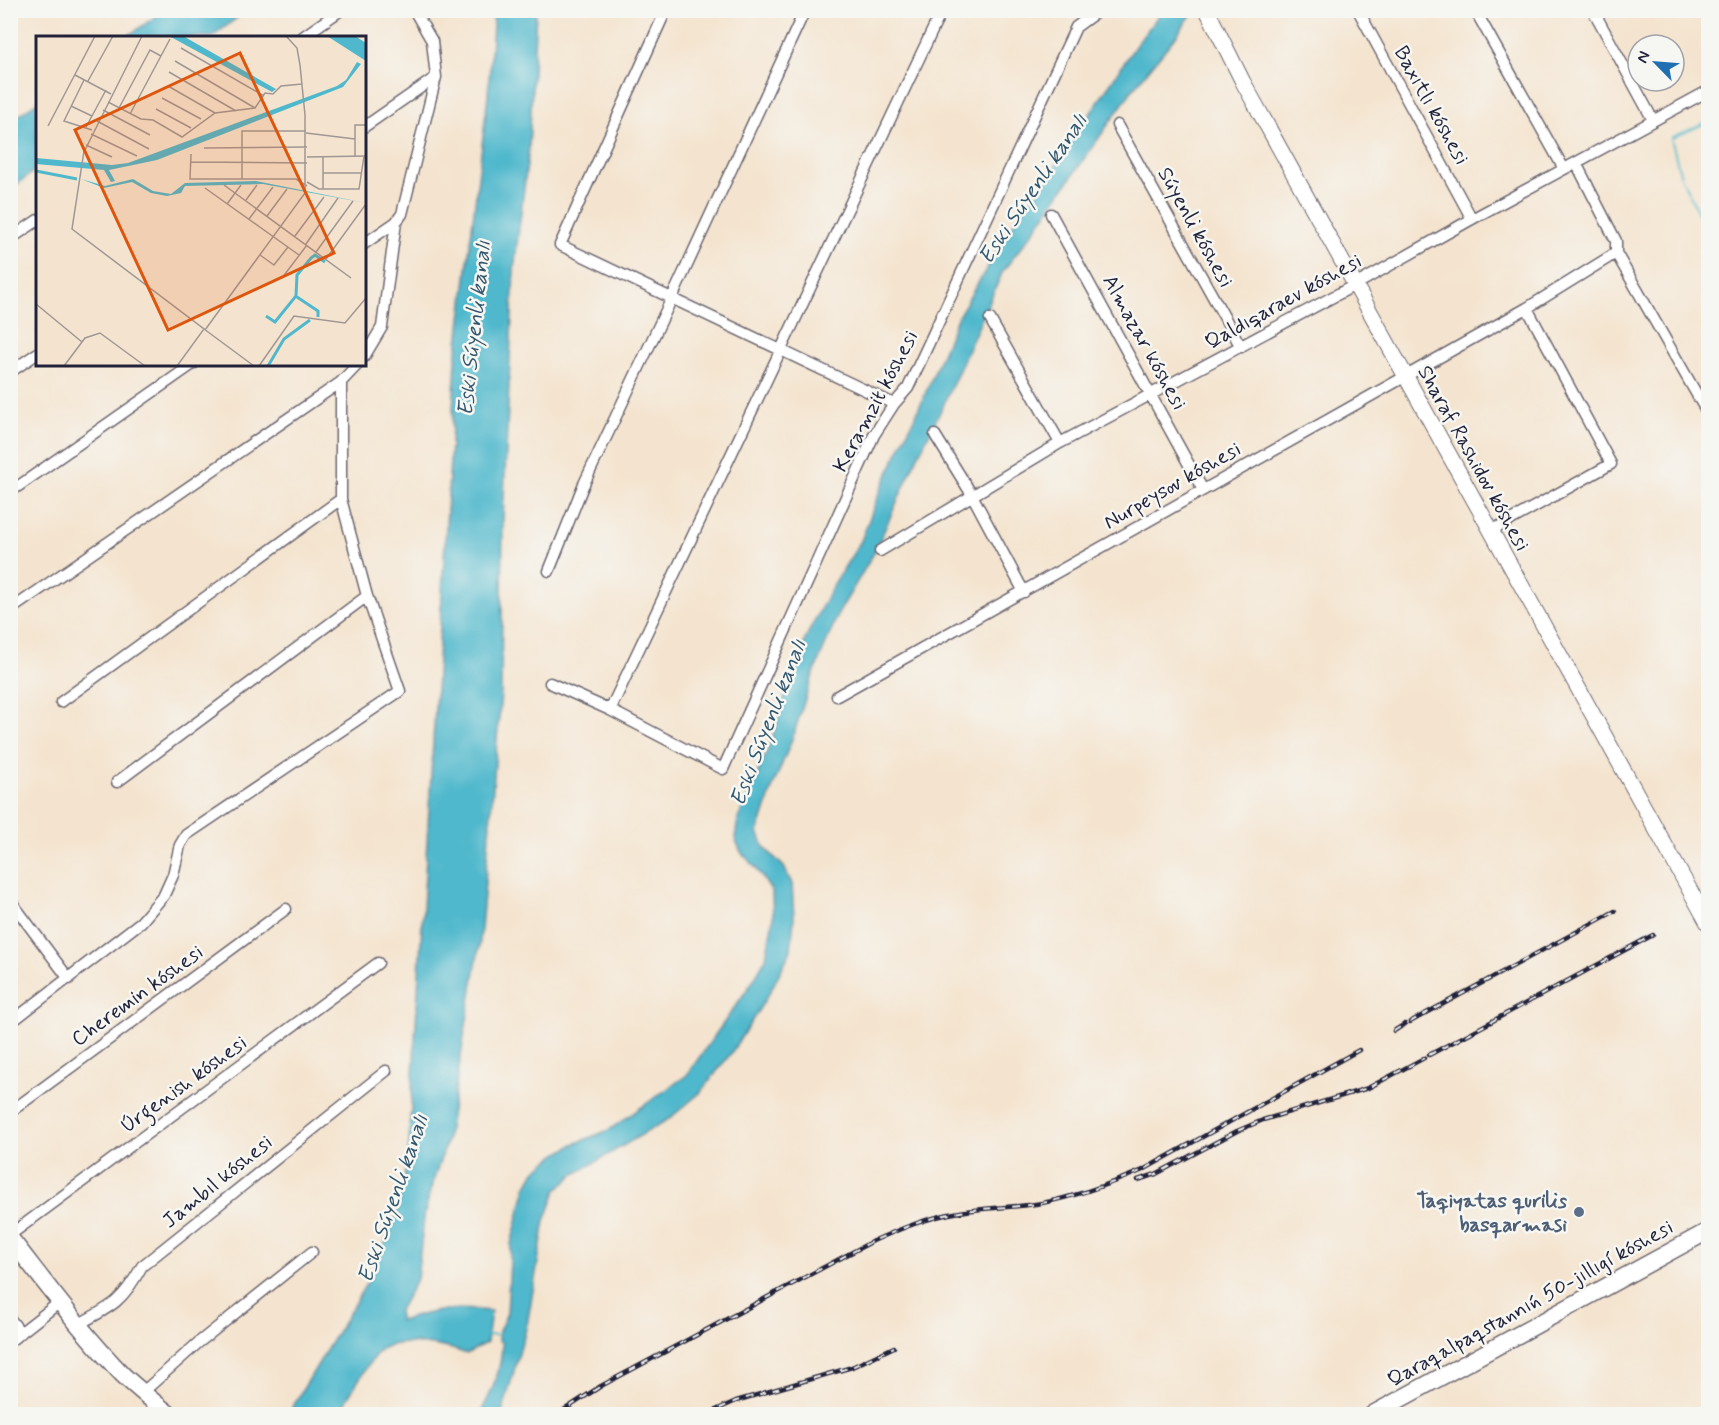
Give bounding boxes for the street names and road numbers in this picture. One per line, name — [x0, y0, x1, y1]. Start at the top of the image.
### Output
street label: Baxıtlı kóshesi — [1387, 41, 1475, 170]
street label: Súyenli kóshesi — [1151, 162, 1240, 293]
street label: Qaldıqaraev kóshesi — [1200, 247, 1367, 357]
street label: Almazar kóshesi — [1095, 270, 1193, 415]
street label: Keramzit kóshesi — [827, 326, 925, 477]
street label: Sharaf Rashidov kóshesi — [1410, 361, 1536, 556]
street label: Nurpeysov kóshesi — [1099, 435, 1246, 537]
street label: Cheremin kóshesi — [66, 938, 209, 1053]
street label: Úrgenish kóshesi — [114, 1029, 254, 1142]
street label: Jambıl kóshesi — [157, 1129, 279, 1235]
street label: Qaraqalpaqstannıń 50-jıllıǵı kóshesi — [1383, 1213, 1678, 1394]

